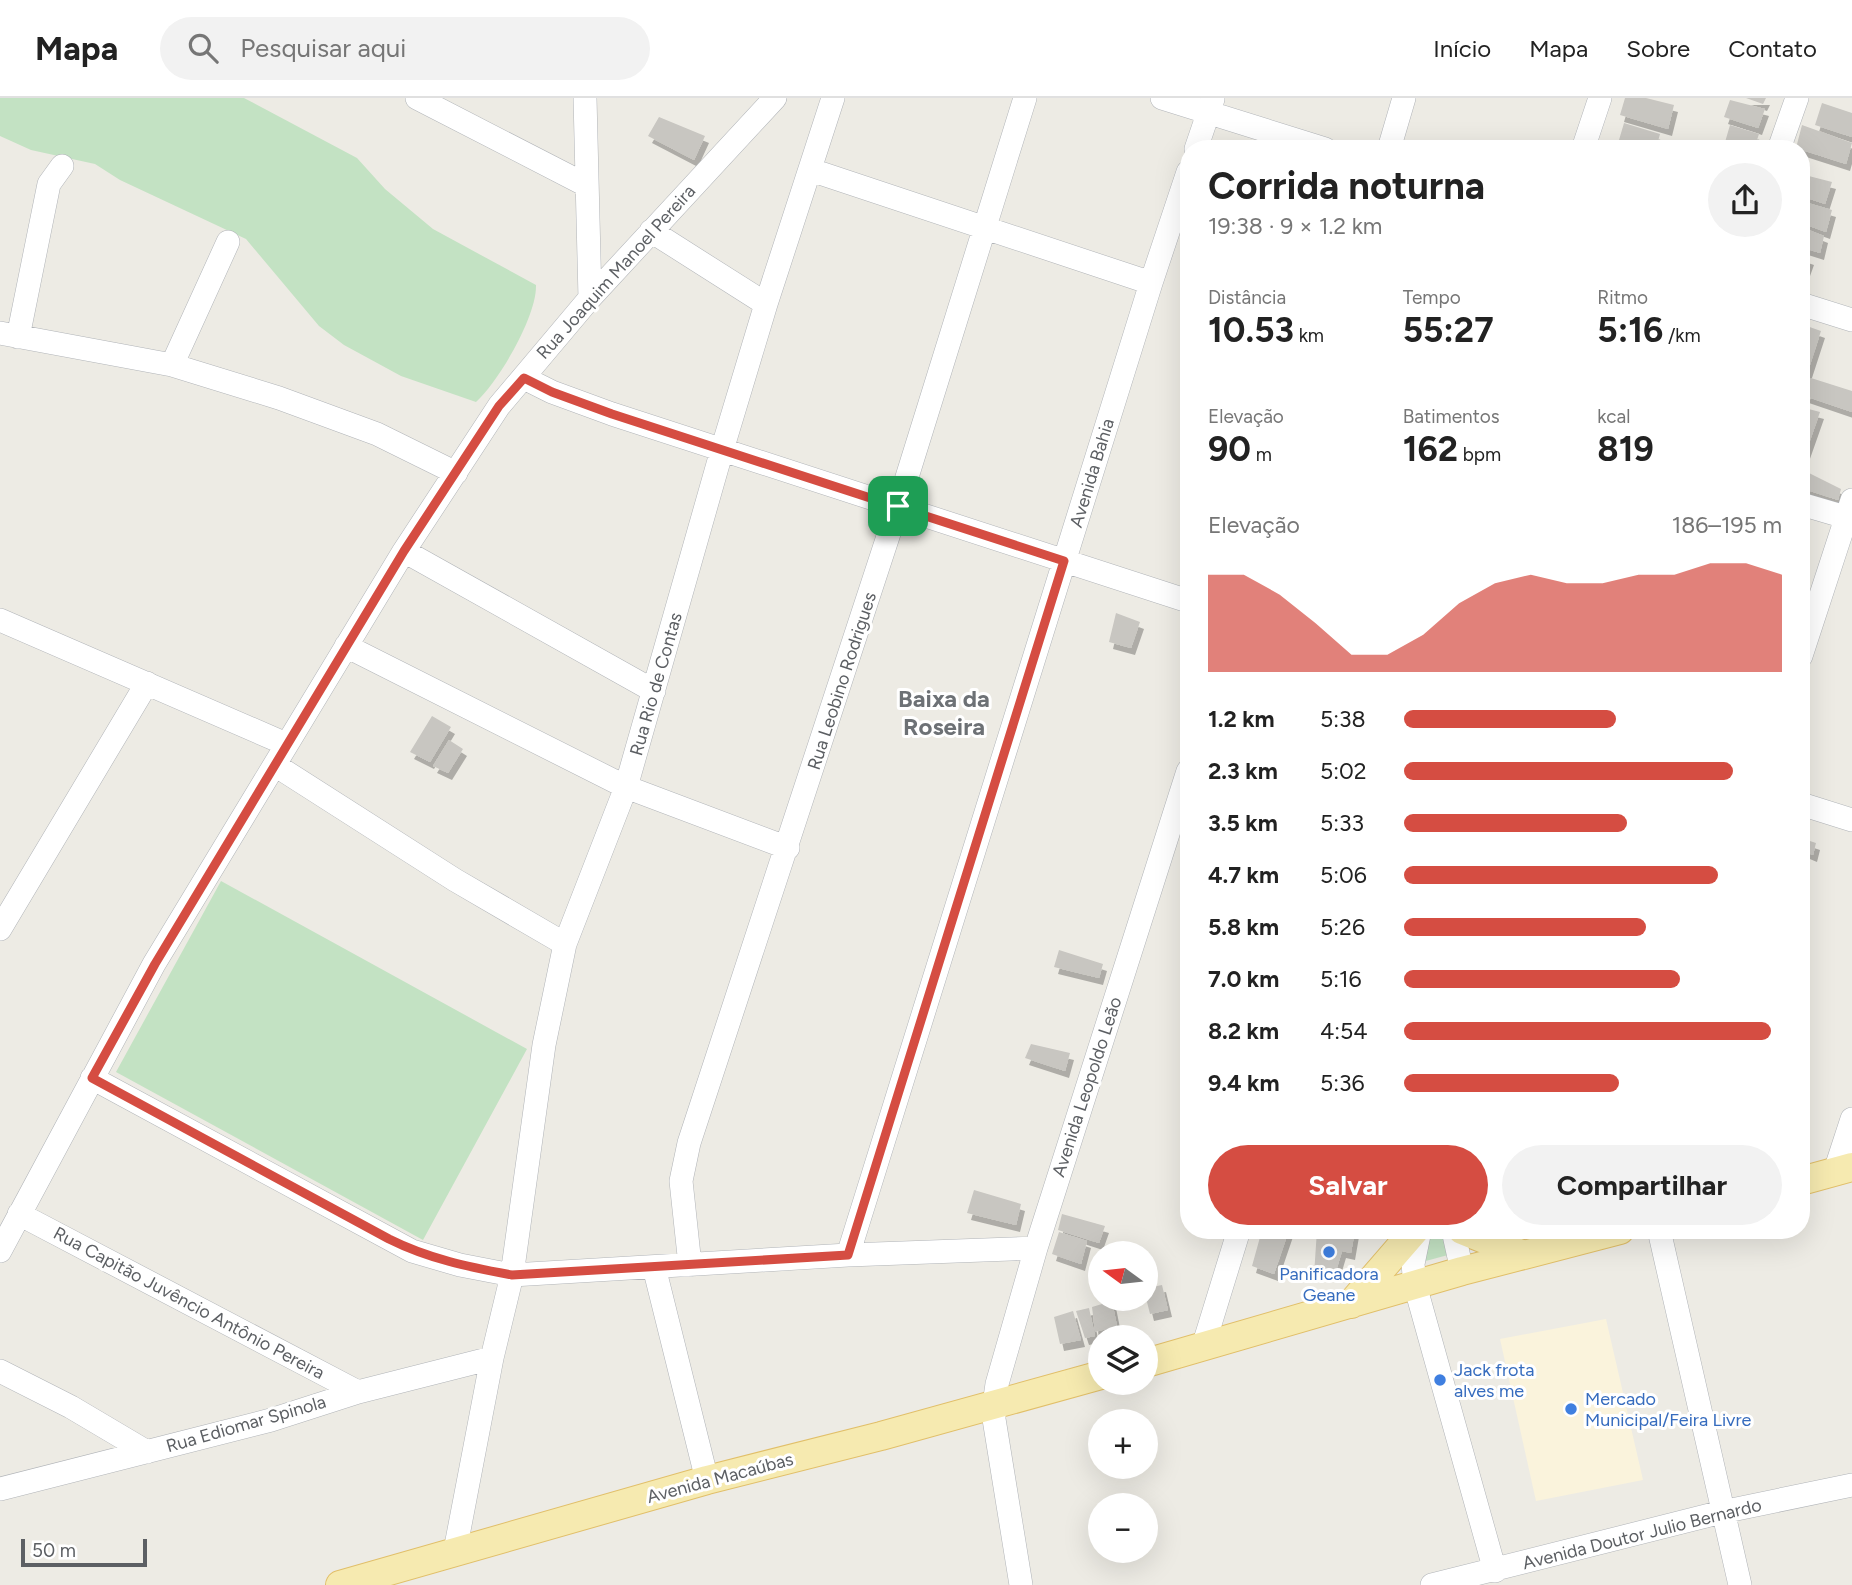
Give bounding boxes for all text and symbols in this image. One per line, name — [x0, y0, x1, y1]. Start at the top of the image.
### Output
search box — [160, 17, 650, 80]
text: Mapa — [35, 29, 118, 68]
icon: search — [184, 29, 222, 67]
text: Pesquisar aqui — [240, 32, 406, 64]
text: Início — [1433, 34, 1491, 63]
text: Mapa — [1529, 34, 1588, 63]
text: Sobre — [1626, 34, 1690, 63]
text: Contato — [1728, 34, 1817, 63]
text: Corrida noturna — [1208, 163, 1485, 209]
button: share — [1708, 163, 1782, 237]
street label: Rua Joaquim Manoel Pereira — [532, 180, 700, 364]
text: 19:38 · 9 × 1.2 km — [1208, 212, 1382, 240]
text: Distância — [1208, 286, 1286, 309]
text: Tempo — [1403, 286, 1461, 309]
text: Ritmo — [1597, 286, 1648, 309]
text: 10.53 — [1208, 309, 1294, 351]
text: 55:27 — [1403, 309, 1494, 351]
text: 5:16 — [1597, 309, 1663, 351]
text: km — [1294, 324, 1324, 347]
text: /km — [1663, 324, 1701, 347]
text: Elevação — [1208, 405, 1284, 428]
text: Batimentos — [1403, 405, 1500, 428]
text: kcal — [1597, 405, 1631, 428]
street label: Avenida Bahia — [1065, 416, 1119, 530]
text: 90 — [1208, 428, 1251, 470]
text: 162 — [1403, 428, 1458, 470]
text: 819 — [1597, 428, 1654, 470]
text: m — [1251, 443, 1272, 466]
text: bpm — [1458, 443, 1501, 466]
pin — [868, 476, 928, 536]
icon: arrive — [879, 487, 917, 525]
text: Elevação — [1208, 511, 1300, 539]
text: 186–195 m — [1672, 511, 1782, 539]
street label: Rua Leobino Rodrigues — [803, 589, 881, 773]
street label: Rua Rio de Contas — [625, 610, 687, 758]
district label: Baixa da Roseira — [898, 684, 990, 741]
text: 1.2 km — [1208, 705, 1275, 733]
text: 5:38 — [1320, 705, 1366, 733]
text: 2.3 km — [1208, 757, 1278, 785]
text: 5:02 — [1320, 757, 1367, 785]
text: 3.5 km — [1208, 809, 1278, 837]
text: 5:33 — [1320, 809, 1364, 837]
text: 4.7 km — [1208, 861, 1279, 889]
text: 5:06 — [1320, 861, 1367, 889]
text: 5.8 km — [1208, 913, 1279, 941]
text: 5:26 — [1320, 913, 1365, 941]
text: 7.0 km — [1208, 965, 1279, 993]
text: 5:16 — [1320, 965, 1362, 993]
street label: Avenida Leopoldo Leão — [1047, 994, 1127, 1180]
text: 8.2 km — [1208, 1017, 1279, 1045]
text: 4:54 — [1320, 1017, 1368, 1045]
text: 9.4 km — [1208, 1069, 1280, 1097]
text: 5:36 — [1320, 1069, 1365, 1097]
button: Salvar — [1208, 1145, 1488, 1225]
button: Compartilhar — [1502, 1145, 1782, 1225]
street label: Rua Capitão Juvêncio Antônio Pereira — [50, 1222, 328, 1384]
north arrow — [1088, 1241, 1158, 1311]
map controls — [1088, 1241, 1158, 1563]
marker: Panificadora Geane — [1321, 1244, 1337, 1260]
place label: Panificadora Geane — [1279, 1263, 1379, 1306]
button: layers — [1088, 1325, 1158, 1395]
place label: Jack frota alves me — [1454, 1359, 1534, 1402]
marker: Jack frota alves me — [1432, 1372, 1448, 1388]
place label: Mercado Municipal/Feira Livre — [1585, 1388, 1752, 1431]
street label: Rua Ediomar Spinola — [164, 1391, 328, 1457]
marker: Mercado Municipal/Feira Livre — [1563, 1401, 1579, 1417]
button: + — [1088, 1409, 1158, 1479]
street label: Avenida Macaúbas — [644, 1448, 796, 1508]
button: − — [1088, 1493, 1158, 1563]
street label: Avenida Doutor Julio Bernardo — [1520, 1494, 1764, 1574]
scale bar — [21, 1536, 147, 1568]
text: 50 m — [32, 1539, 76, 1562]

